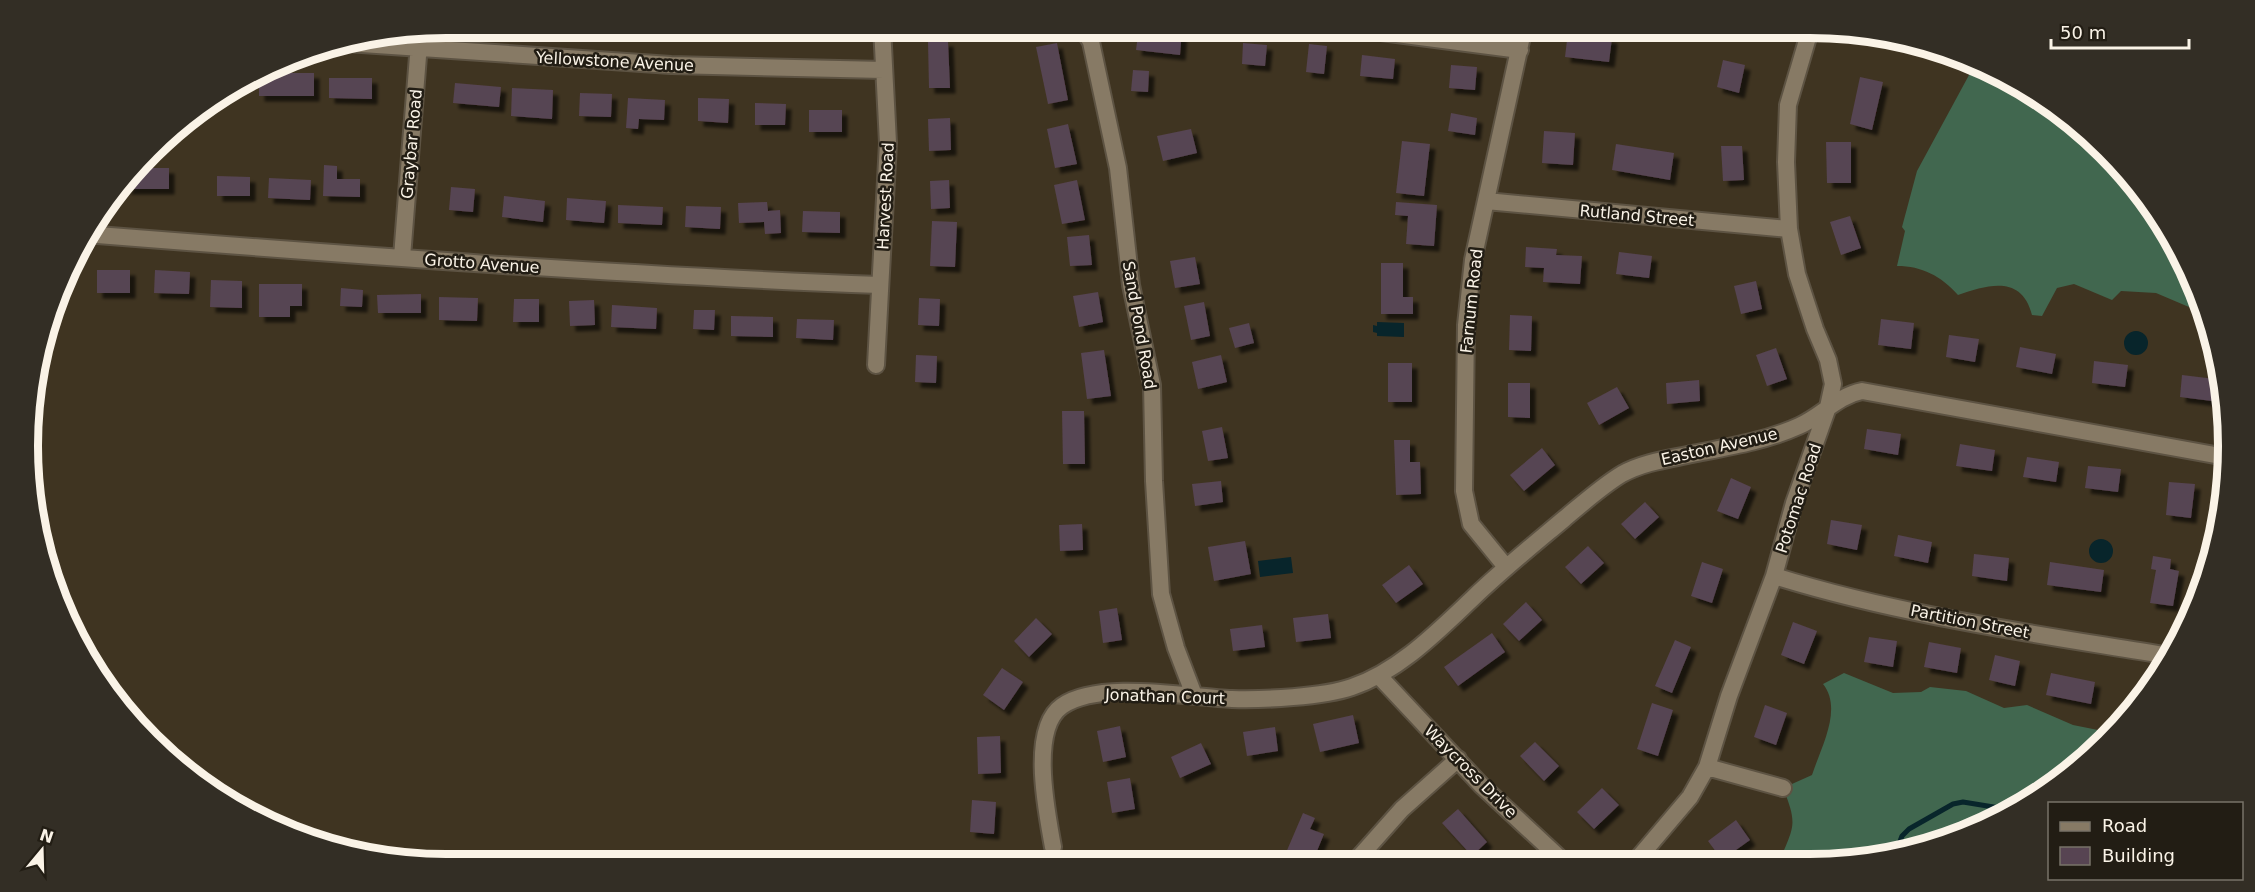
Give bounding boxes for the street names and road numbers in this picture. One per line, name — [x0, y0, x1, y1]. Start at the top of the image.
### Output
street label: Yellowstone Avenue — [535, 48, 694, 75]
street label: Graybar Road — [397, 88, 426, 200]
street label: Harvest Road — [873, 142, 898, 250]
street label: Rutland Street — [1579, 201, 1695, 230]
street label: Farnum Road — [1457, 248, 1486, 354]
street label: Grotto Avenue — [424, 250, 540, 277]
street label: Sand Pond Road — [1119, 260, 1160, 391]
street label: Easton Avenue — [1659, 424, 1779, 469]
street label: Potomac Road — [1772, 441, 1825, 555]
street label: Partition Street — [1909, 601, 2031, 642]
street label: Jonathan Court — [1104, 685, 1225, 708]
street label: Waycross Drive — [1420, 721, 1521, 822]

